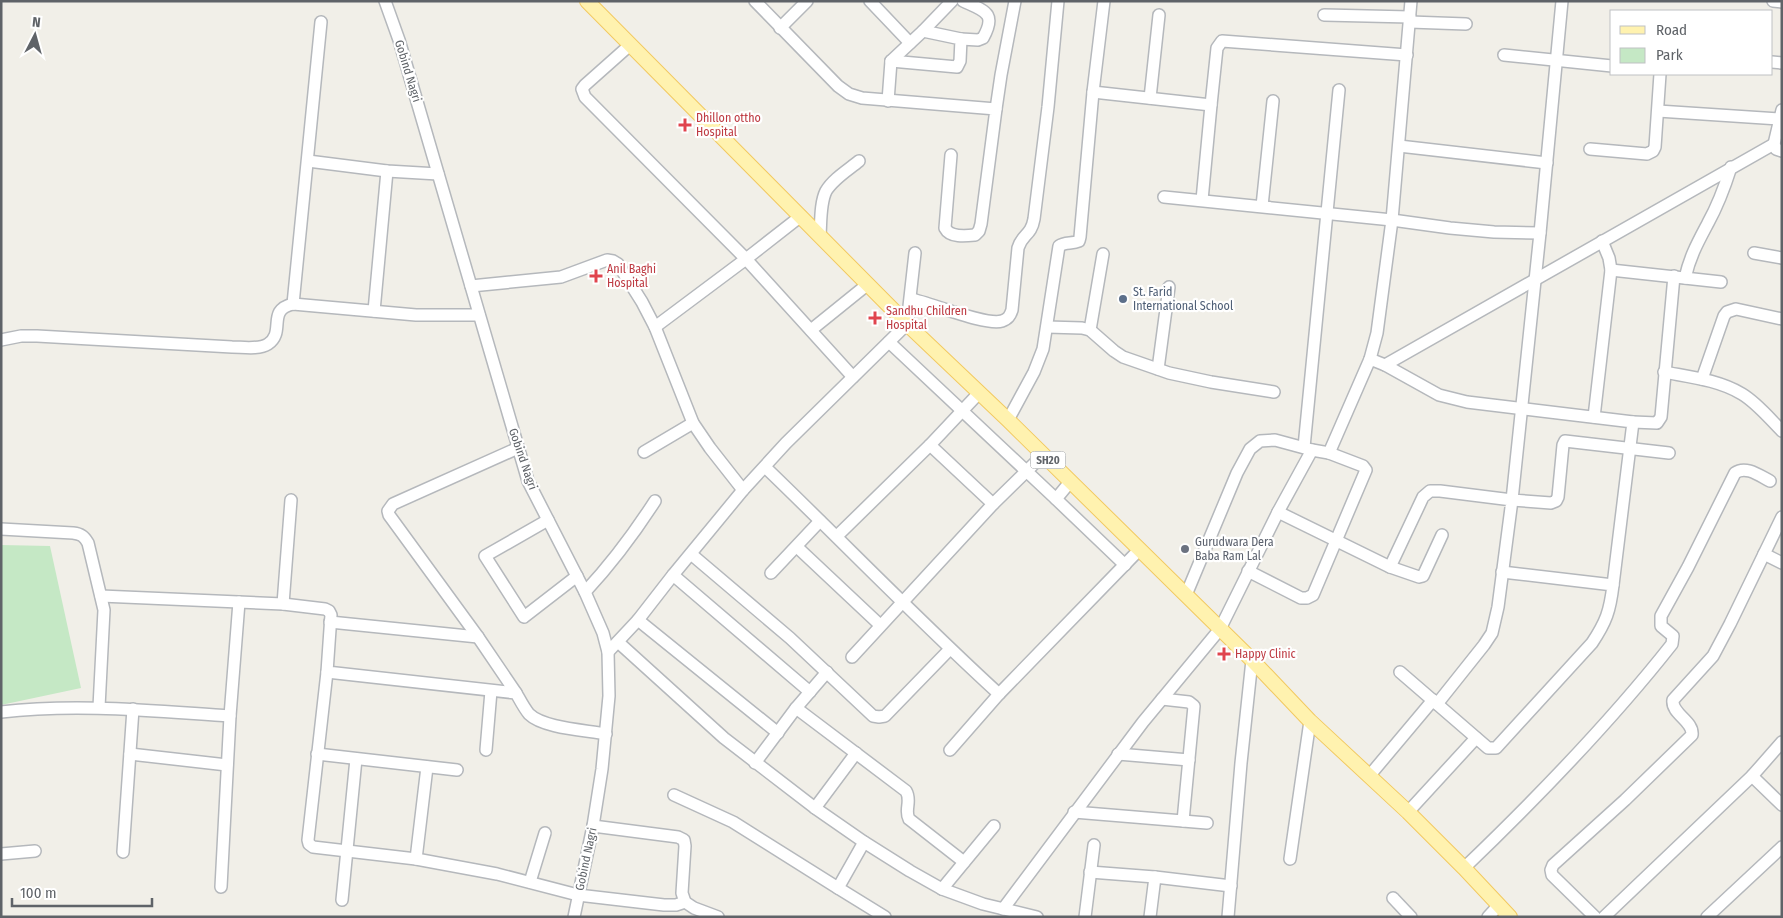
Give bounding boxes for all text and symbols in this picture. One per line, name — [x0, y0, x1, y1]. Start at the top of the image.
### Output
north arrow — [10, 10, 60, 60]
legend — [1610, 10, 1773, 75]
text: N — [31, 14, 41, 31]
text: Road — [1656, 21, 1687, 39]
street label: Gobind Nagri — [392, 38, 424, 104]
text: Park — [1656, 46, 1683, 64]
place label: Dhillon ottho Hospital — [696, 111, 761, 139]
marker: Dhillon ottho Hospital — [678, 118, 692, 132]
place label: Anil Baghi Hospital — [607, 262, 656, 290]
marker: Anil Baghi Hospital — [589, 269, 603, 283]
place label: St. Farid International School — [1133, 285, 1233, 313]
marker: St. Farid International School — [1117, 293, 1129, 305]
place label: Sandhu Children Hospital — [886, 304, 967, 332]
marker: Sandhu Children Hospital — [868, 311, 882, 325]
street label: Gobind Nagri — [506, 426, 540, 492]
road number: SH20 — [1030, 452, 1066, 468]
place label: Gurudwara Dera Baba Ram Lal — [1195, 535, 1274, 563]
marker: Gurudwara Dera Baba Ram Lal — [1179, 543, 1191, 555]
marker: Happy Clinic — [1217, 647, 1231, 661]
place label: Happy Clinic — [1235, 647, 1296, 661]
street label: Gobind Nagri — [572, 826, 600, 892]
scale bar — [12, 876, 152, 908]
text: 100 m — [20, 884, 57, 902]

